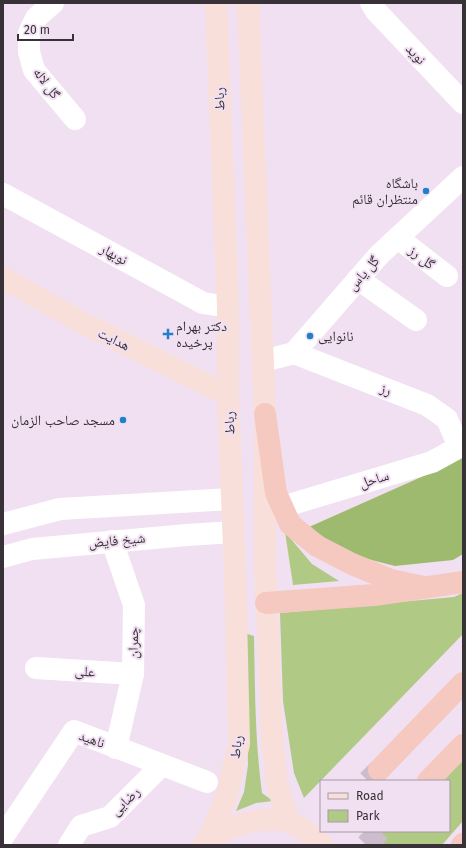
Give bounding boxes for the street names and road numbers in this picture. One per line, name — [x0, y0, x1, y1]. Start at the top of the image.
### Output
street label: نوید — [402, 41, 429, 68]
street label: گل لاله — [30, 64, 64, 102]
street label: رباط — [211, 87, 228, 111]
street label: نوبهار — [96, 240, 130, 269]
street label: گل رز — [404, 241, 438, 273]
street label: گل یاس — [344, 252, 383, 294]
street label: هدایت — [95, 325, 132, 354]
street label: رز — [377, 379, 394, 399]
street label: رباط — [221, 411, 238, 435]
street label: ساحل — [357, 467, 391, 492]
street label: شیخ فایض — [88, 530, 146, 552]
street label: چمران — [125, 627, 142, 659]
street label: علی — [74, 662, 96, 681]
street label: ناهید — [77, 727, 107, 752]
street label: رباط — [227, 734, 246, 760]
street label: رضایی — [107, 783, 144, 819]

